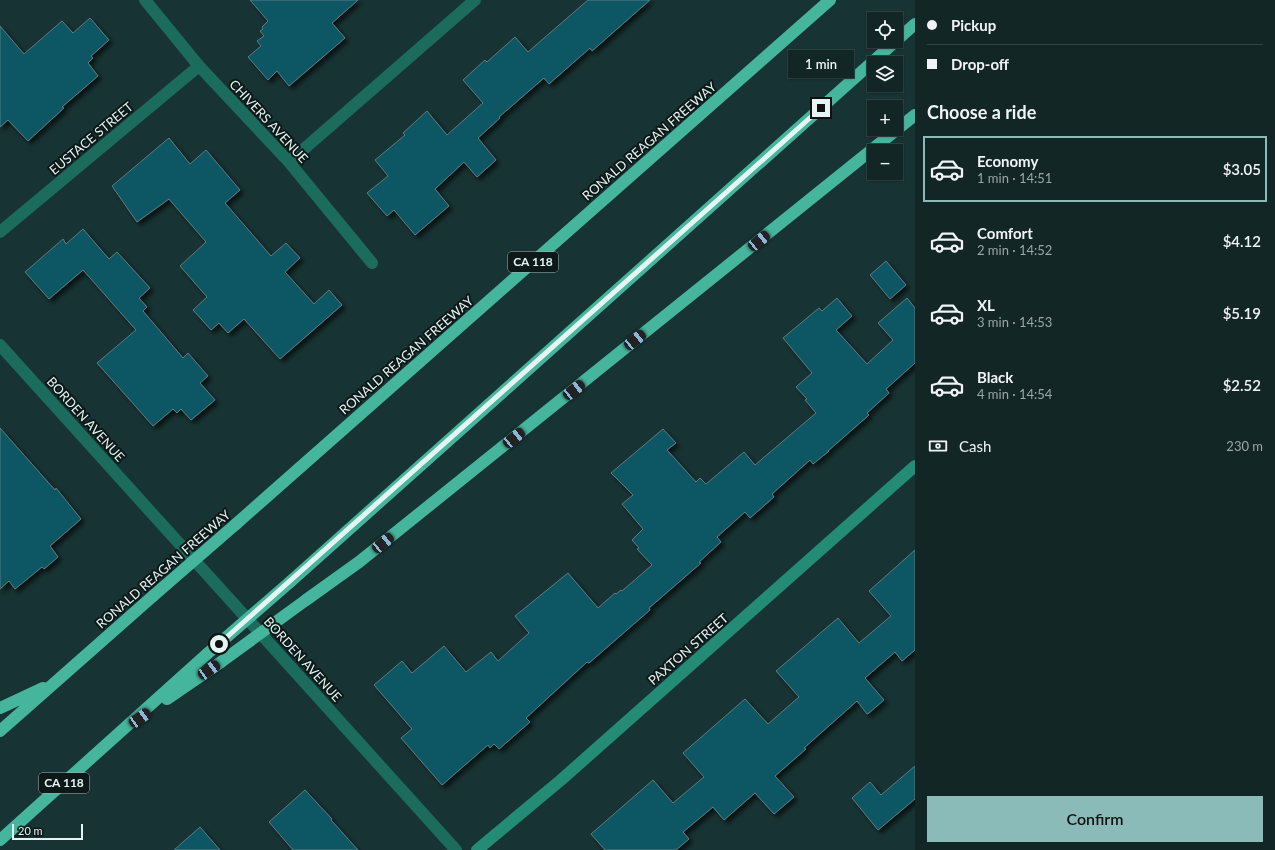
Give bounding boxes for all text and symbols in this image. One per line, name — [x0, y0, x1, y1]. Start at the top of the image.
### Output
map controls — [867, 12, 903, 180]
button: locate — [867, 12, 903, 48]
text: Pickup — [951, 16, 996, 34]
callout: 1 min — [788, 50, 854, 78]
text: Drop-off — [951, 55, 1009, 73]
text: 1 min — [805, 56, 837, 72]
button: layers — [867, 56, 903, 92]
street label: CHIVERS AVENUE — [226, 76, 312, 166]
street label: RONALD REAGAN FREEWAY — [579, 78, 720, 204]
street label: EUSTACE STREET — [46, 98, 136, 178]
route end — [812, 99, 830, 117]
button: + — [867, 100, 903, 136]
text: Choose a ride — [927, 101, 1036, 123]
button: − — [867, 144, 903, 180]
icon: car — [929, 151, 965, 187]
text: Economy — [977, 152, 1038, 170]
text: $3.05 — [1223, 160, 1261, 178]
text: 1 min · 14:51 — [977, 170, 1052, 186]
icon: car — [929, 223, 965, 259]
text: Comfort — [977, 224, 1033, 242]
car — [746, 229, 772, 253]
text: $4.12 — [1223, 232, 1261, 250]
text: 2 min · 14:52 — [977, 242, 1052, 258]
road number: CA 118 — [508, 252, 558, 272]
street label: RONALD REAGAN FREEWAY — [336, 292, 477, 418]
icon: car — [929, 295, 965, 331]
text: XL — [977, 296, 995, 314]
text: $5.19 — [1223, 304, 1261, 322]
text: 3 min · 14:53 — [977, 314, 1052, 330]
car — [622, 328, 648, 352]
icon: car — [929, 367, 965, 403]
text: Black — [977, 368, 1013, 386]
street label: BORDEN AVENUE — [44, 373, 128, 465]
text: $2.52 — [1223, 376, 1261, 394]
car — [561, 378, 587, 402]
text: 4 min · 14:54 — [977, 386, 1052, 402]
car — [501, 426, 527, 450]
icon: cash — [927, 435, 949, 457]
text: Cash — [959, 437, 991, 455]
text: 230 m — [1226, 438, 1263, 454]
street label: RONALD REAGAN FREEWAY — [93, 506, 234, 632]
car — [370, 531, 396, 555]
street label: PAXTON STREET — [645, 610, 732, 688]
street label: BORDEN AVENUE — [261, 613, 345, 705]
route start — [210, 635, 228, 653]
car — [196, 658, 222, 682]
car — [127, 706, 153, 730]
road number: CA 118 — [39, 773, 89, 793]
button: Confirm — [927, 796, 1263, 842]
scale bar — [12, 822, 83, 841]
text: 20 m — [18, 824, 43, 837]

